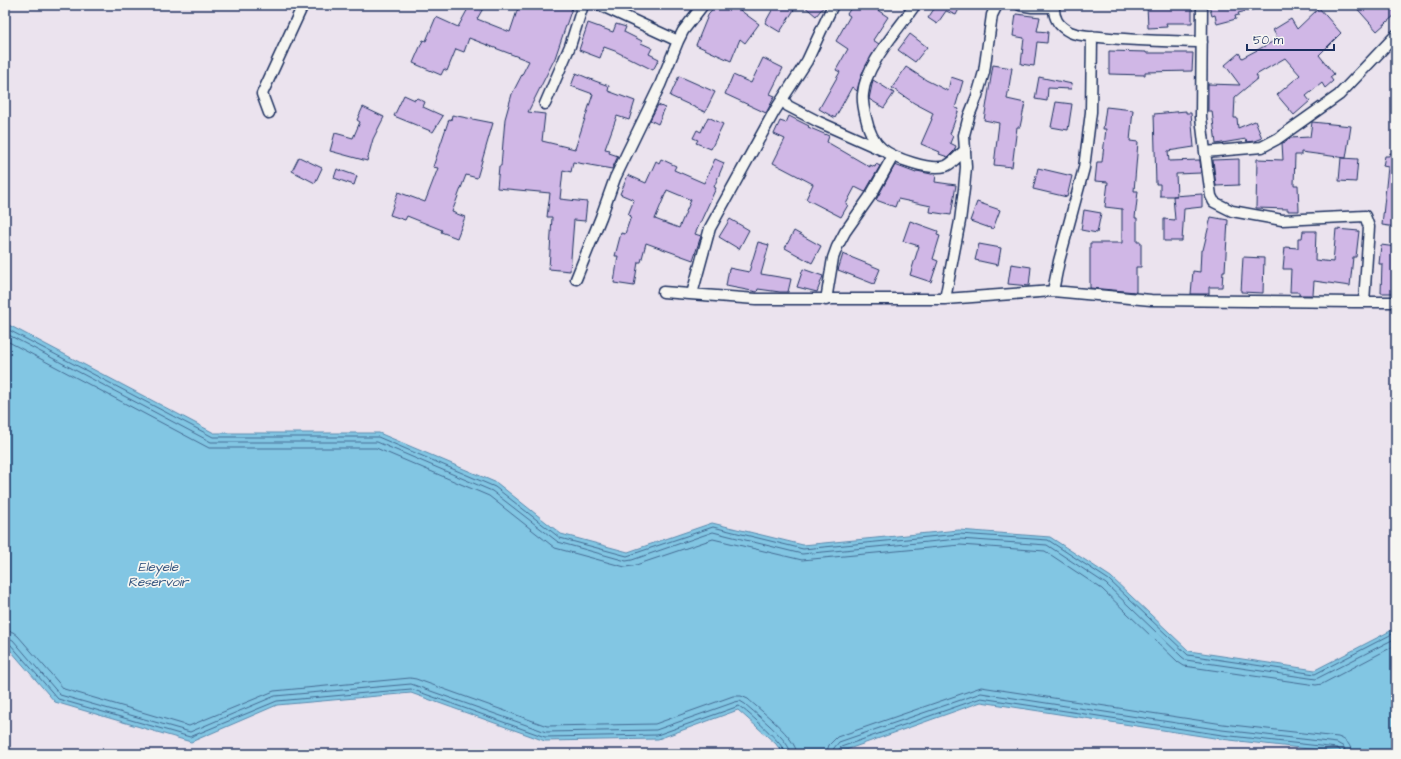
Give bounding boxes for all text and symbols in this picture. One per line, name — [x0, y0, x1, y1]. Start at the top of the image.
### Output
scale bar — [1247, 26, 1334, 52]
text: 50 m — [1253, 32, 1284, 49]
water label: Eleyele Reservoir — [128, 558, 190, 591]

